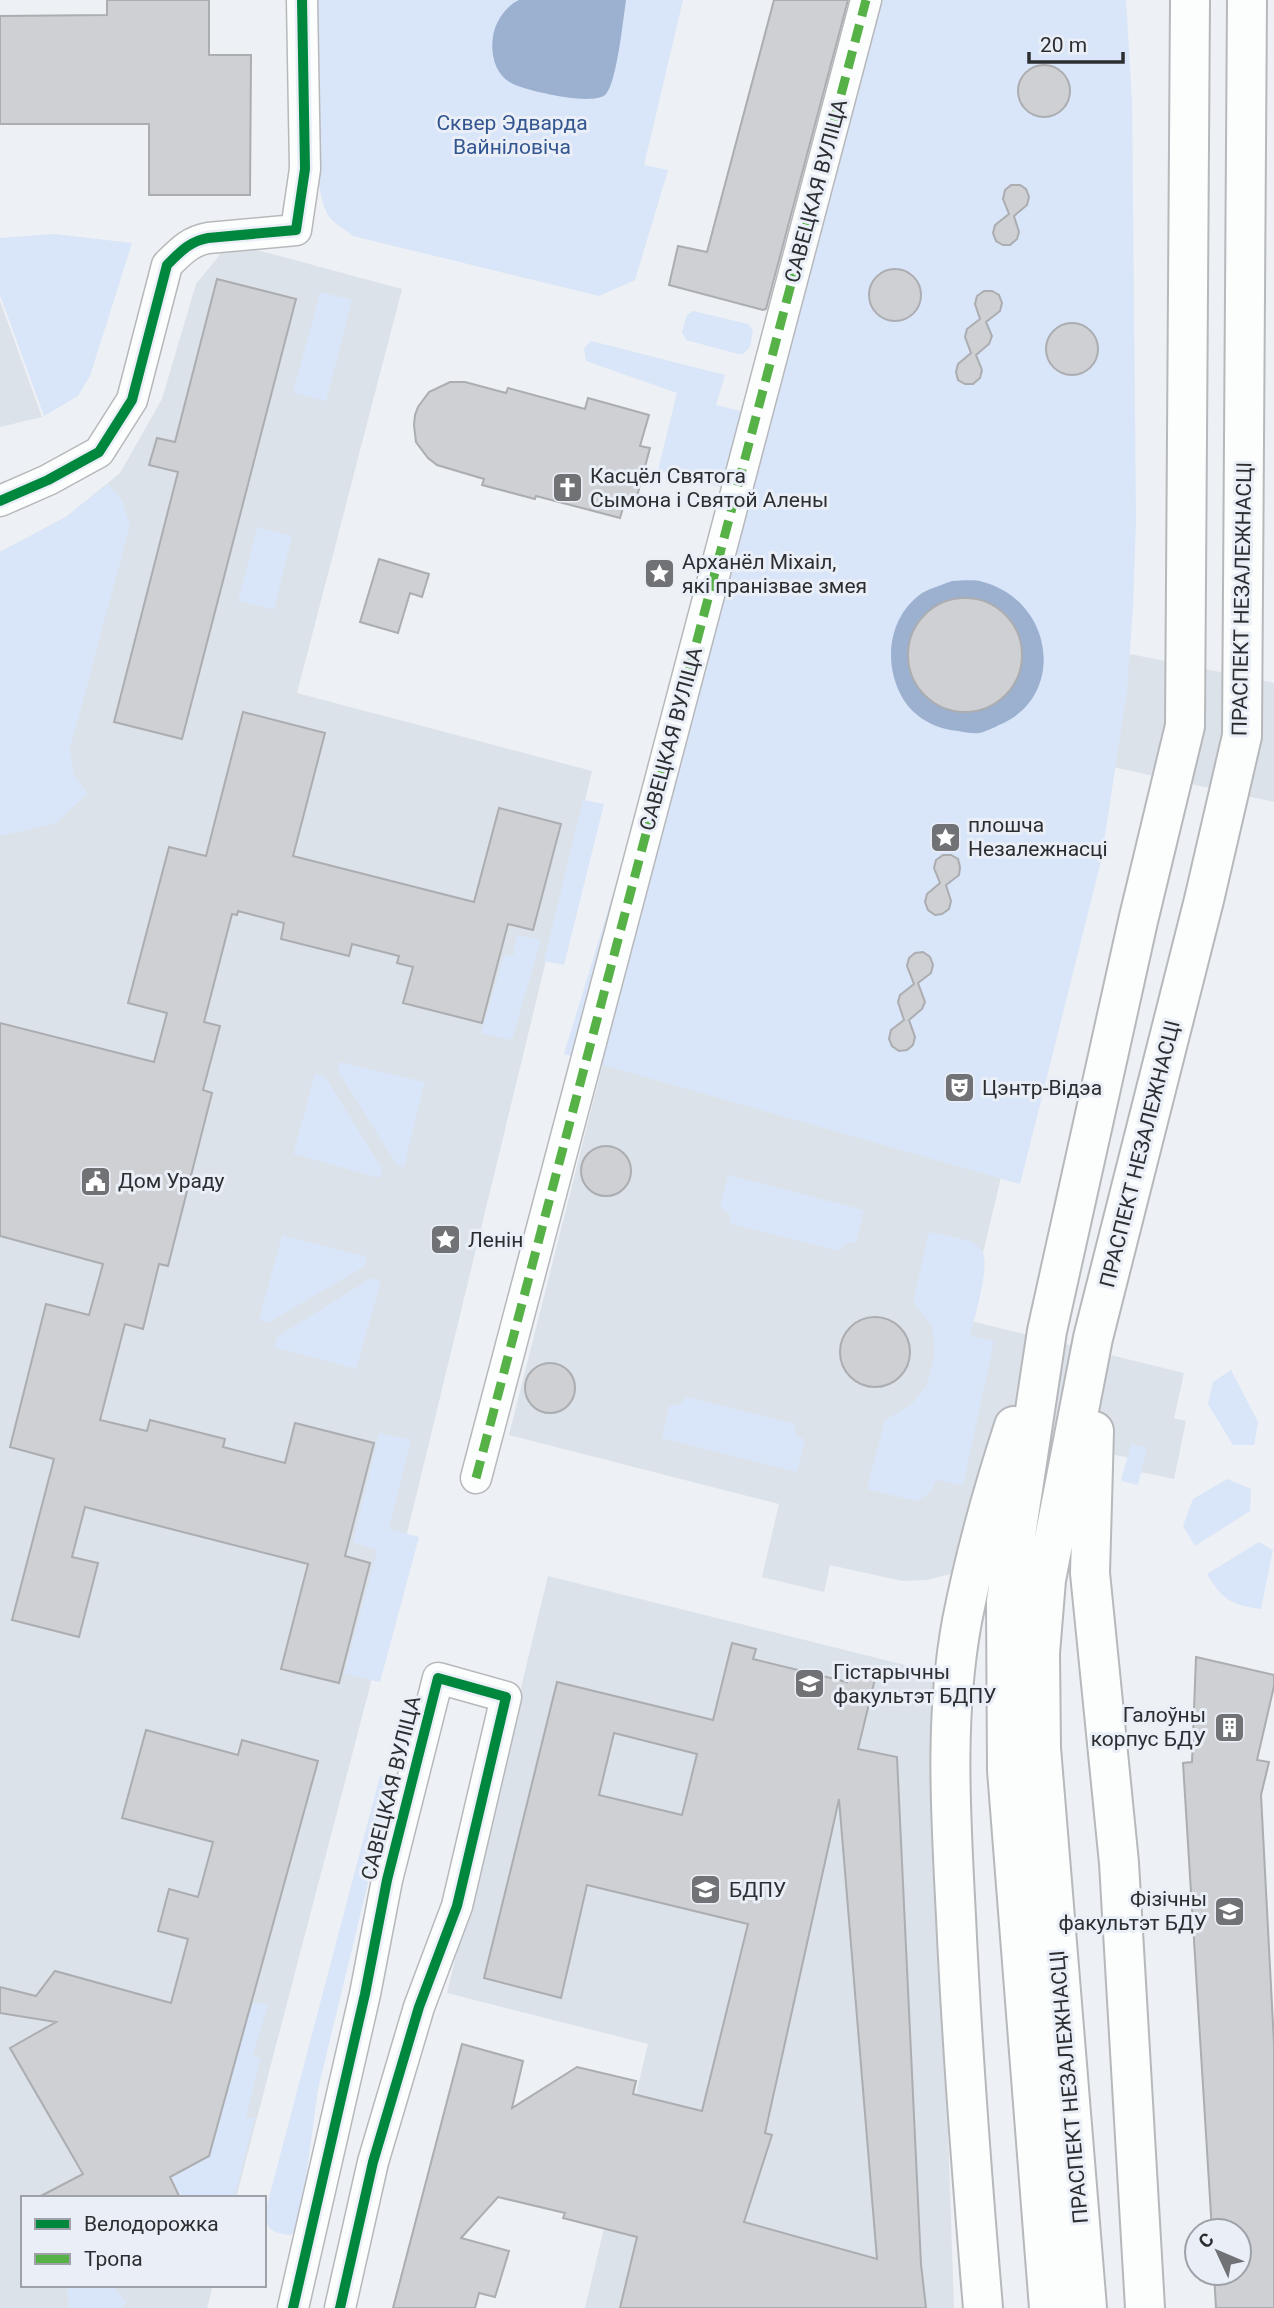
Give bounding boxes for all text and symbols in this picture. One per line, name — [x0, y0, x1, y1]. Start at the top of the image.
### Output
scale bar — [1029, 21, 1124, 65]
text: 20 m — [1040, 33, 1087, 57]
street label: САВЕЦКАЯ ВУЛІЦА — [780, 96, 852, 285]
park label: Сквер Эдварда Вайніловіча — [436, 111, 588, 159]
street label: ПРАСПЕКТ НЕЗАЛЕЖНАСЦІ — [1228, 462, 1256, 736]
place label: Касцёл Святога Сымона і Святой Алены — [590, 464, 828, 512]
church icon: Касцёл Святога Сымона і Святой Алены — [550, 471, 584, 505]
place label: Арханёл Міхаіл, які пранізвае змея — [682, 550, 867, 598]
place icon: Арханёл Міхаіл, які пранізвае змея — [642, 557, 676, 591]
street label: САВЕЦКАЯ ВУЛІЦА — [635, 644, 707, 833]
place label: плошча Незалежнасці — [968, 813, 1108, 861]
place icon: плошча Незалежнасці — [928, 820, 962, 854]
street label: ПРАСПЕКТ НЕЗАЛЕЖНАСЦІ — [1095, 1018, 1185, 1290]
theatre icon: Цэнтр-Відэа — [942, 1071, 976, 1105]
place label: Цэнтр-Відэа — [982, 1076, 1102, 1100]
public building icon: Дом Ураду — [78, 1164, 112, 1198]
place label: Дом Ураду — [118, 1169, 225, 1193]
place icon: Ленін — [428, 1223, 462, 1257]
place label: Ленін — [468, 1228, 523, 1252]
place label: Гістарычны факультэт БДПУ — [833, 1660, 996, 1708]
school or university icon: Гістарычны факультэт БДПУ — [793, 1667, 827, 1701]
street label: САВЕЦКАЯ ВУЛІЦА — [357, 1693, 426, 1883]
place label: Галоўны корпус БДУ — [1091, 1703, 1206, 1751]
building icon: Галоўны корпус БДУ — [1212, 1710, 1246, 1744]
school or university icon: БДПУ — [689, 1873, 723, 1907]
place label: БДПУ — [729, 1878, 786, 1902]
place label: Фізічны факультэт БДУ — [1059, 1887, 1207, 1935]
school or university icon: Фізічны факультэт БДУ — [1213, 1894, 1247, 1928]
street label: ПРАСПЕКТ НЕЗАЛЕЖНАСЦІ — [1045, 1949, 1093, 2225]
legend — [21, 2196, 266, 2287]
text: Велодорожка — [84, 2212, 219, 2236]
north arrow — [1183, 2217, 1253, 2287]
text: С — [1194, 2228, 1219, 2253]
text: Тропа — [84, 2247, 143, 2271]

